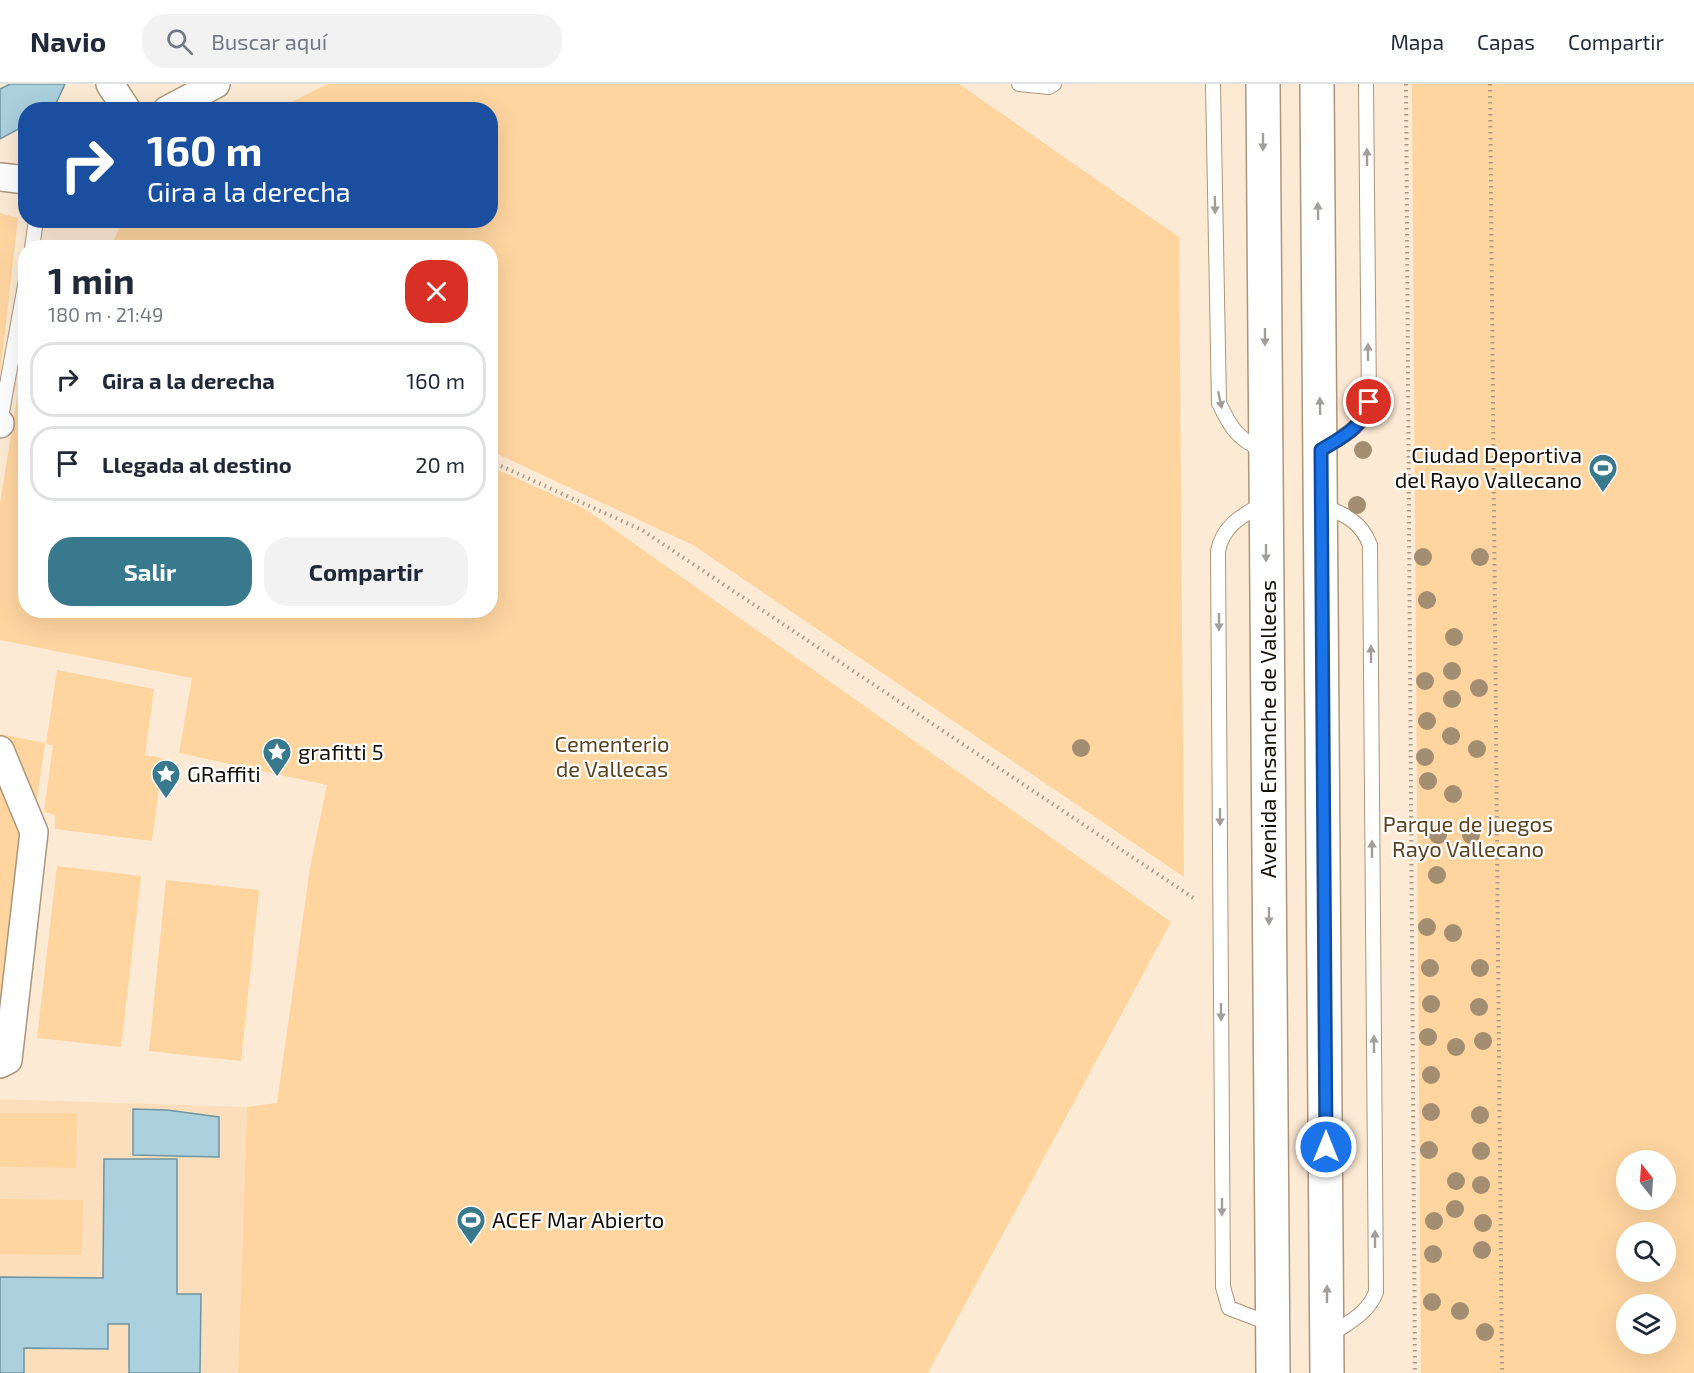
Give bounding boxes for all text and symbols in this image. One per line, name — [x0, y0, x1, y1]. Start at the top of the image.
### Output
search box — [142, 14, 562, 68]
text: Navio — [30, 24, 106, 58]
icon: search — [163, 25, 196, 58]
text: Buscar aquí — [211, 28, 327, 54]
text: Mapa — [1390, 29, 1444, 54]
text: Capas — [1477, 29, 1535, 54]
text: Compartir — [1568, 29, 1664, 54]
text: 160 m — [147, 124, 263, 174]
icon: right — [48, 126, 126, 204]
one-way arrow — [1258, 133, 1268, 152]
one-way arrow — [1362, 148, 1372, 167]
text: Gira a la derecha — [147, 175, 351, 207]
one-way arrow — [1210, 196, 1219, 215]
one-way arrow — [1313, 201, 1323, 220]
text: 1 min — [48, 258, 135, 301]
button: close — [405, 260, 468, 323]
text: 180 m · 21:49 — [48, 302, 163, 326]
one-way arrow — [1260, 328, 1270, 347]
one-way arrow — [1363, 343, 1373, 362]
icon: right — [51, 363, 84, 396]
text: Gira a la derecha — [102, 367, 275, 393]
text: 160 m — [406, 367, 465, 393]
pin — [1343, 376, 1394, 427]
icon: arrive — [1352, 385, 1385, 418]
one-way arrow — [1216, 391, 1225, 410]
one-way arrow — [1315, 396, 1325, 415]
place label: Ciudad Deportiva del Rayo Vallecano — [1395, 441, 1582, 492]
icon: arrive — [51, 447, 84, 480]
text: Llegada al destino — [102, 451, 292, 477]
text: 20 m — [415, 451, 465, 477]
sports icon: Ciudad Deportiva del Rayo Vallecano — [1587, 452, 1619, 494]
button: Salir — [48, 537, 252, 606]
button: Compartir — [264, 537, 468, 606]
one-way arrow — [1261, 544, 1271, 563]
street label: Avenida Ensanche de Vallecas — [1254, 580, 1280, 878]
one-way arrow — [1214, 612, 1224, 631]
one-way arrow — [1366, 644, 1376, 663]
park label: Cementerio de Vallecas — [554, 730, 670, 781]
place icon: grafitti 5 — [261, 736, 293, 778]
place label: grafitti 5 — [298, 738, 383, 764]
place icon: GRaffiti — [150, 758, 182, 800]
place label: GRaffiti — [187, 760, 261, 786]
one-way arrow — [1215, 807, 1225, 826]
park label: Parque de juegos Rayo Vallecano — [1383, 810, 1553, 861]
one-way arrow — [1367, 839, 1377, 858]
one-way arrow — [1264, 907, 1274, 926]
one-way arrow — [1216, 1002, 1226, 1021]
one-way arrow — [1369, 1034, 1379, 1053]
position arrow — [1294, 1115, 1358, 1179]
north arrow — [1616, 1150, 1676, 1210]
map controls — [1616, 1150, 1676, 1354]
one-way arrow — [1218, 1197, 1227, 1216]
sports icon: ACEF Mar Abierto — [455, 1204, 487, 1246]
place label: ACEF Mar Abierto — [492, 1206, 664, 1232]
button: search — [1616, 1222, 1676, 1282]
one-way arrow — [1371, 1229, 1380, 1248]
one-way arrow — [1322, 1284, 1332, 1303]
button: layers — [1616, 1294, 1676, 1354]

